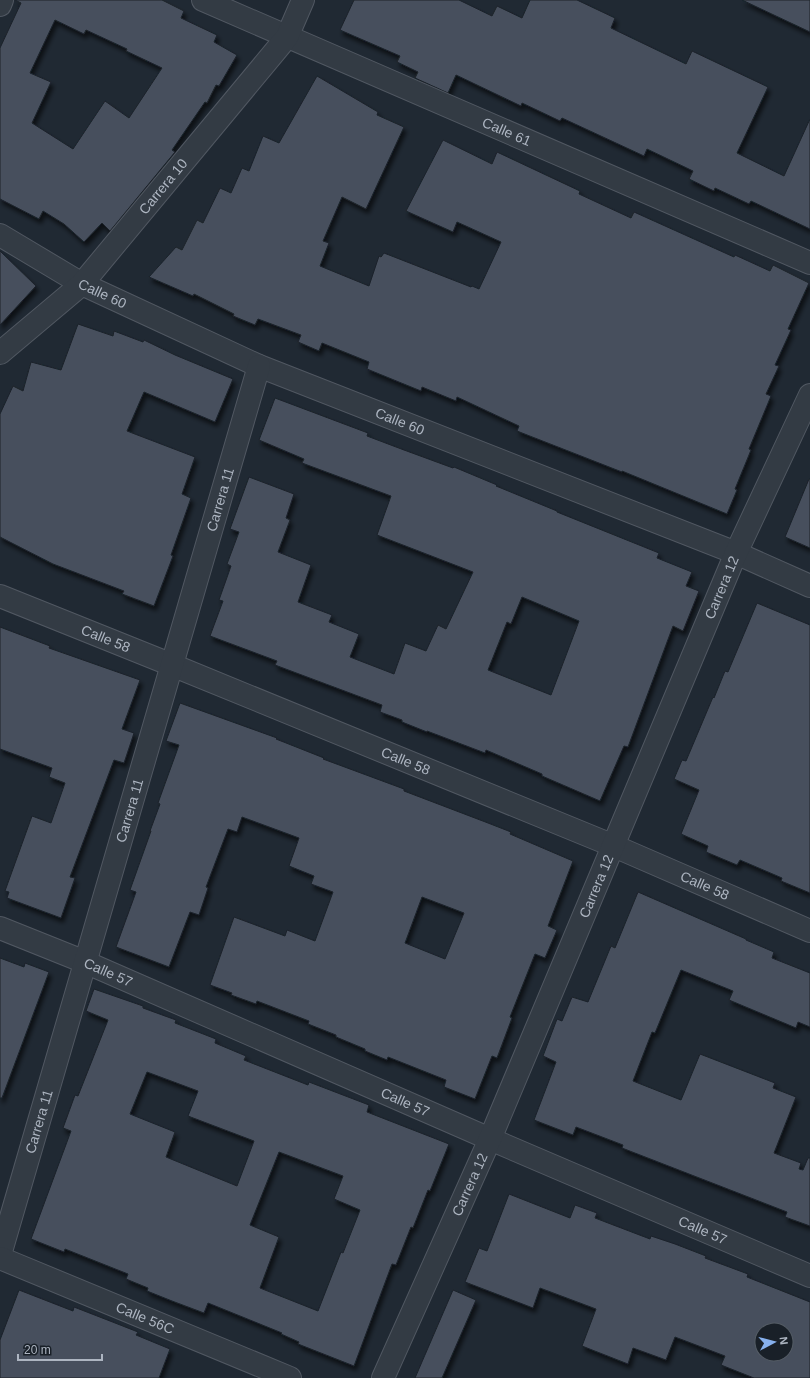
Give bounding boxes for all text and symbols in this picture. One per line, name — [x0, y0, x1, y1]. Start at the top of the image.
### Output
street label: Calle 61 — [480, 114, 534, 149]
street label: Carrera 10 — [135, 155, 191, 217]
street label: Calle 60 — [76, 275, 129, 312]
street label: Calle 60 — [373, 404, 427, 438]
street label: Carrera 11 — [203, 465, 237, 533]
street label: Carrera 12 — [701, 553, 742, 621]
street label: Calle 58 — [79, 621, 133, 656]
street label: Calle 58 — [379, 744, 433, 778]
street label: Carrera 11 — [113, 776, 146, 844]
street label: Carrera 12 — [576, 852, 617, 920]
street label: Calle 58 — [678, 868, 732, 903]
street label: Calle 57 — [82, 955, 135, 990]
street label: Calle 57 — [378, 1084, 432, 1120]
street label: Carrera 11 — [22, 1087, 56, 1155]
street label: Carrera 12 — [449, 1150, 491, 1218]
street label: Calle 57 — [676, 1213, 730, 1248]
street label: Calle 56C — [114, 1299, 177, 1337]
north arrow — [754, 1322, 794, 1362]
scale bar — [18, 1336, 102, 1362]
text: N — [777, 1336, 790, 1346]
text: 20 m — [24, 1343, 51, 1357]

